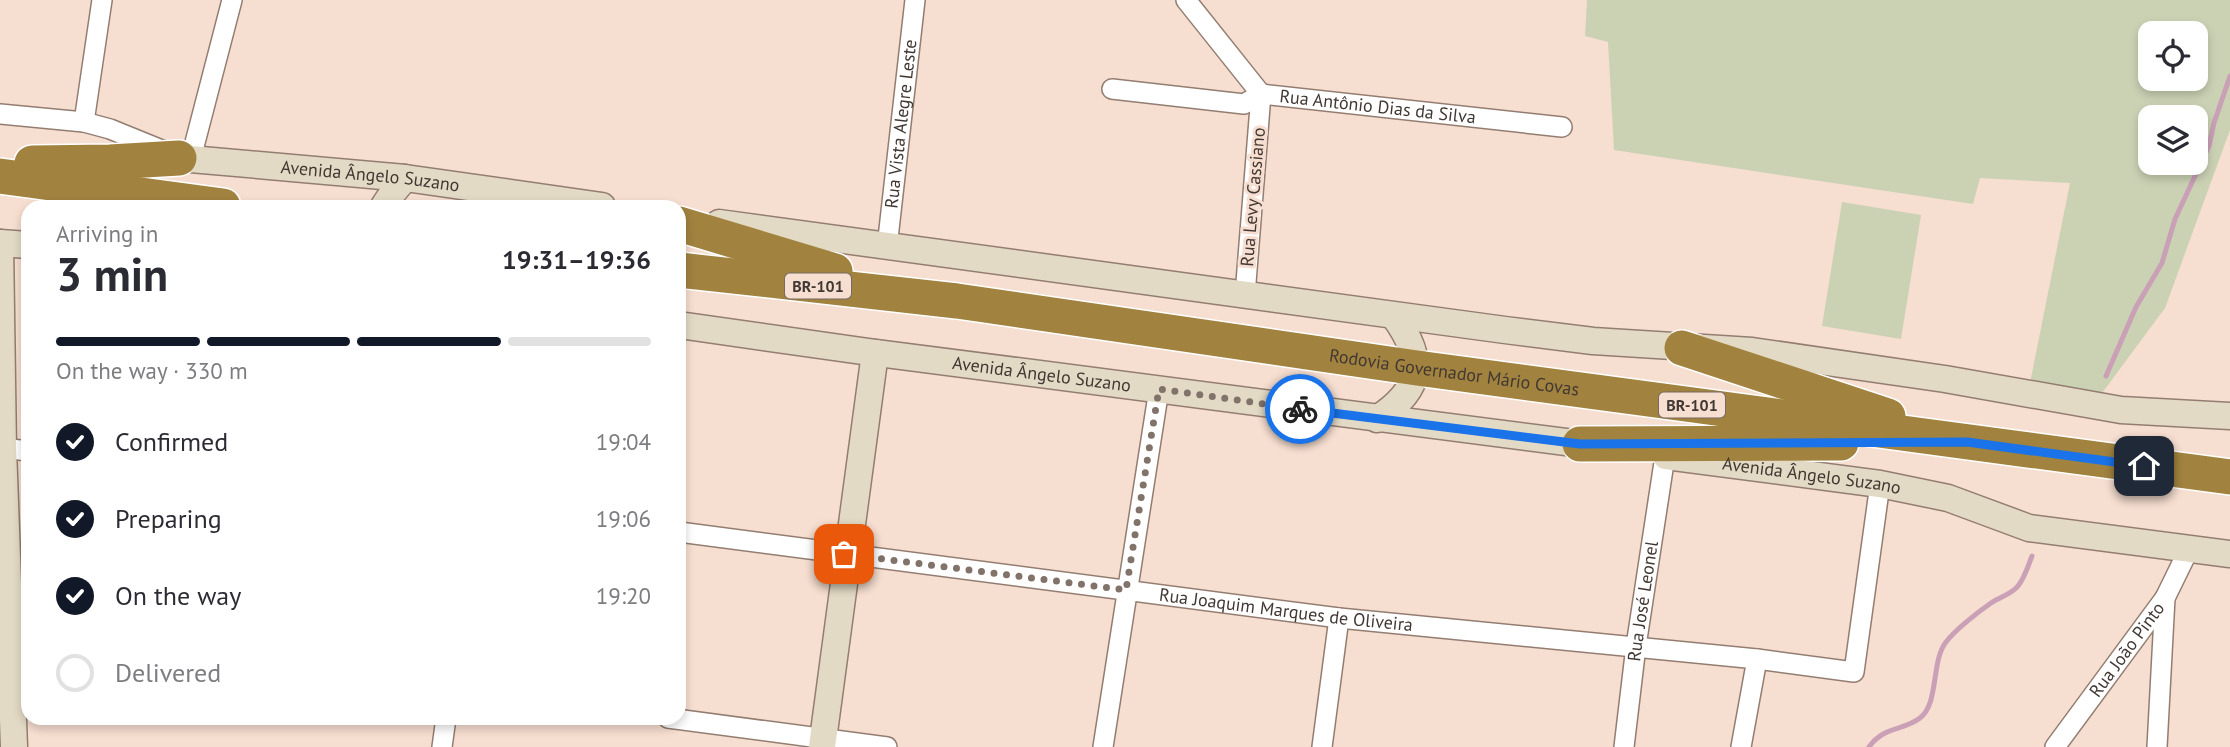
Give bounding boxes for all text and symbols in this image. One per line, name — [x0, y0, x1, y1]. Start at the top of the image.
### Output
map controls — [2138, 21, 2208, 175]
button: locate — [2138, 21, 2208, 91]
street label: Rua Vista Alegre Leste — [879, 38, 921, 209]
street label: Rua Antônio Dias da Silva — [1279, 84, 1477, 128]
button: layers — [2138, 105, 2208, 175]
street label: Rua Levy Cassiano — [1235, 126, 1270, 267]
street label: Avenida Ângelo Suzano — [280, 155, 461, 197]
text: Arriving in — [56, 219, 158, 248]
text: 19:31–19:36 — [502, 243, 651, 276]
text: 3 min — [56, 244, 168, 304]
road number: BR-101 — [785, 274, 851, 298]
street label: Rodovia Governador Mário Covas — [1328, 343, 1581, 401]
street label: Avenida Ângelo Suzano — [951, 351, 1132, 397]
text: On the way · 330 m — [56, 356, 248, 385]
courier — [1265, 374, 1335, 444]
icon: bike — [1281, 390, 1319, 428]
road number: BR-101 — [1659, 392, 1725, 418]
icon: check — [56, 423, 94, 461]
text: Confirmed — [115, 425, 228, 458]
text: 19:04 — [596, 427, 651, 456]
pin — [2114, 436, 2174, 496]
icon: home — [2125, 447, 2163, 485]
street label: Avenida Ângelo Suzano — [1721, 452, 1903, 499]
icon: check — [56, 500, 94, 538]
text: Preparing — [115, 502, 222, 535]
text: 19:06 — [596, 504, 651, 533]
pin — [814, 524, 874, 584]
icon: bag — [825, 535, 863, 573]
street label: Rua José Leonel — [1622, 539, 1663, 663]
icon: check — [56, 577, 94, 615]
text: On the way — [115, 579, 241, 612]
text: 19:20 — [596, 581, 651, 610]
street label: Rua Joaquim Marques de Oliveira — [1158, 583, 1414, 636]
street label: Rua João Pinto — [2084, 597, 2169, 701]
text: Delivered — [115, 656, 221, 689]

